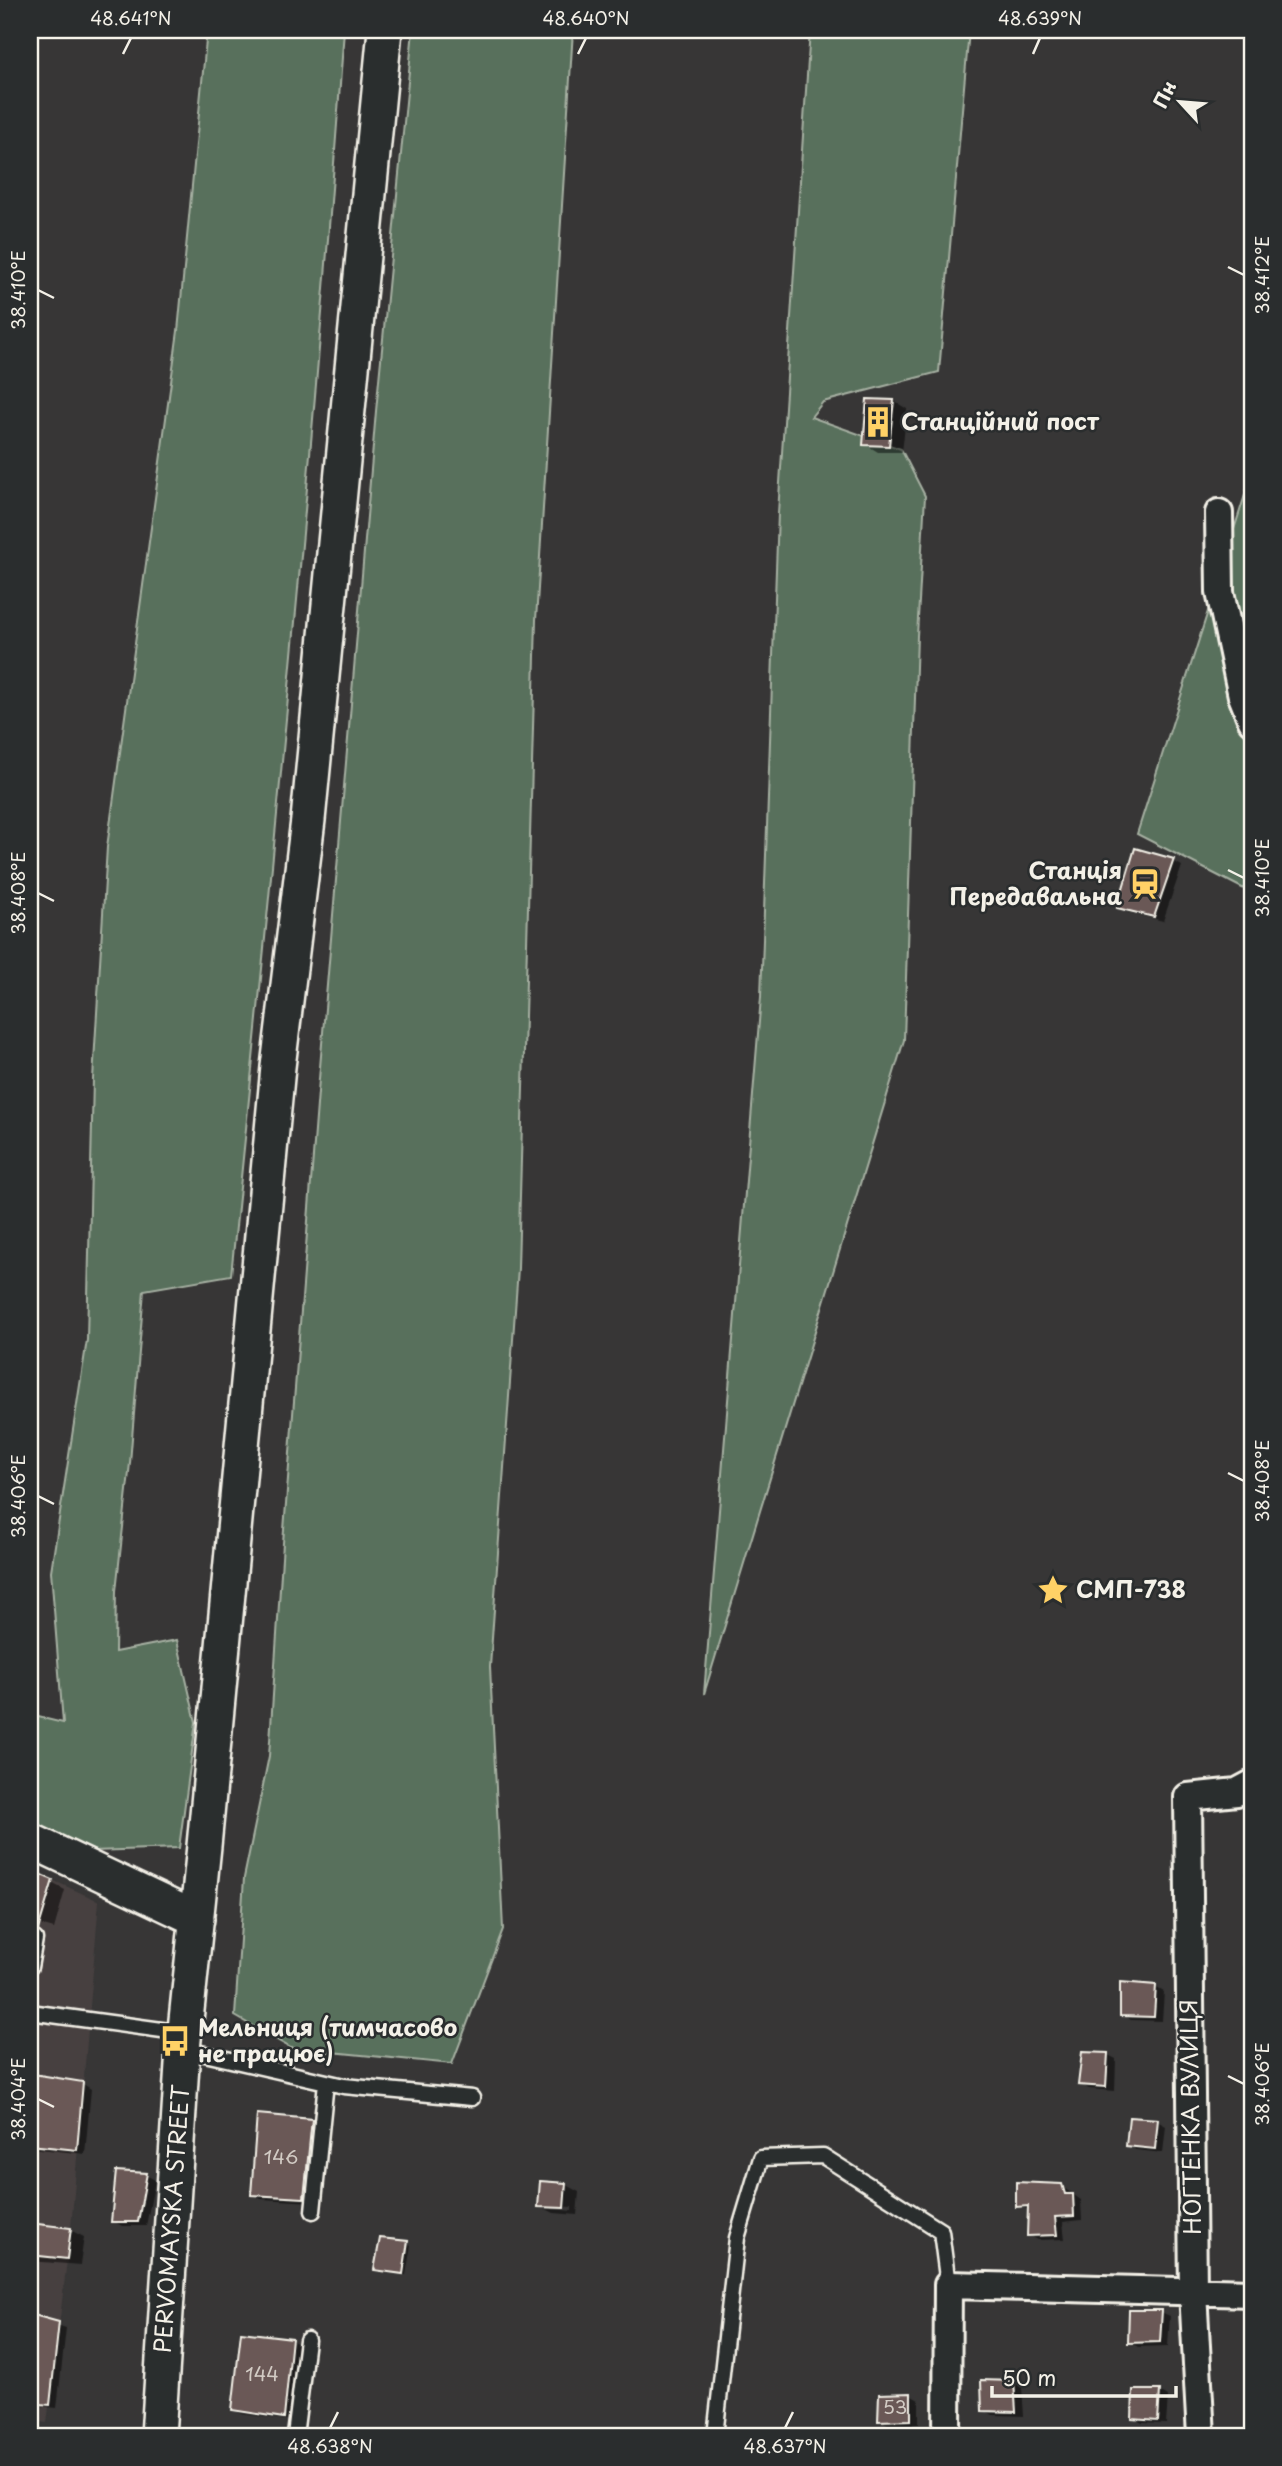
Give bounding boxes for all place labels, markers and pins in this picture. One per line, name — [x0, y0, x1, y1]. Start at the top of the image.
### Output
place label: Станційний пост — [901, 403, 1100, 438]
building icon: Станційний пост — [861, 405, 895, 439]
place label: Станція Передавальна — [949, 852, 1122, 913]
station icon: Станція Передавальна — [1128, 867, 1162, 901]
place label: СМП-738 — [1076, 1571, 1186, 1606]
place icon: СМП-738 — [1036, 1573, 1070, 1607]
place label: Мельниця (тимчасово не працює) — [198, 2009, 458, 2070]
bus stop icon: Мельниця (тимчасово не працює) — [158, 2024, 192, 2058]

